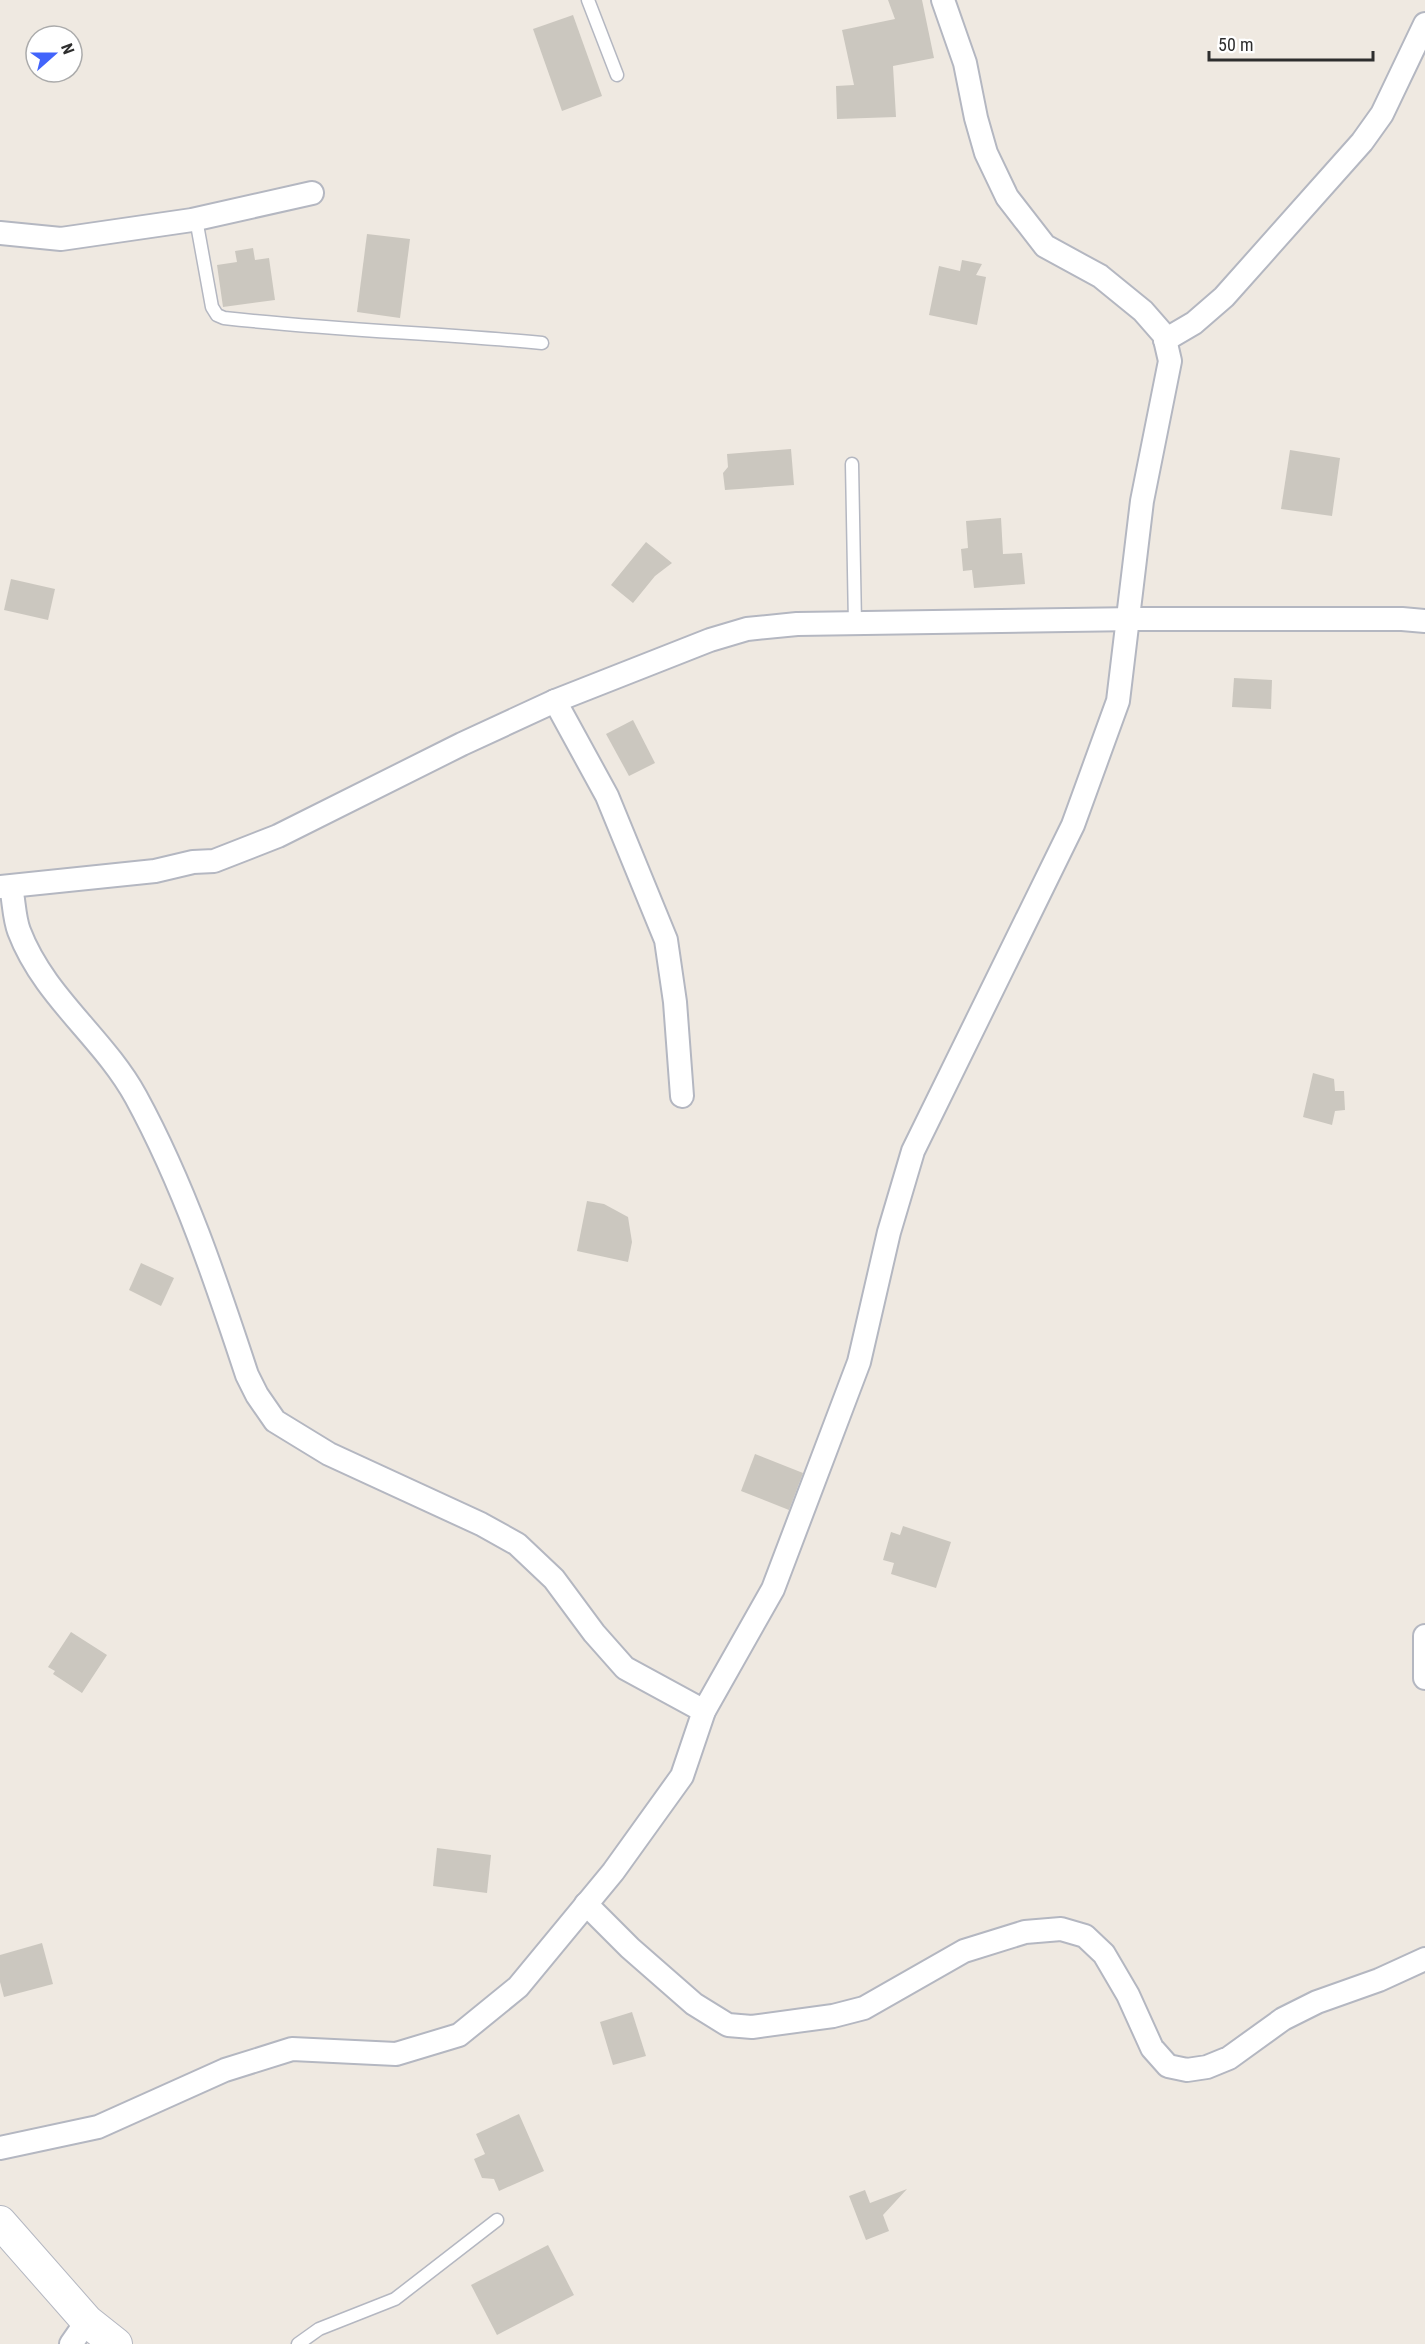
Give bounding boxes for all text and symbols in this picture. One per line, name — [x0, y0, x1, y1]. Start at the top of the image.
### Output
north arrow — [24, 24, 84, 84]
scale bar — [1209, 24, 1372, 62]
text: 50 m — [1218, 34, 1253, 55]
text: N — [57, 41, 78, 57]

